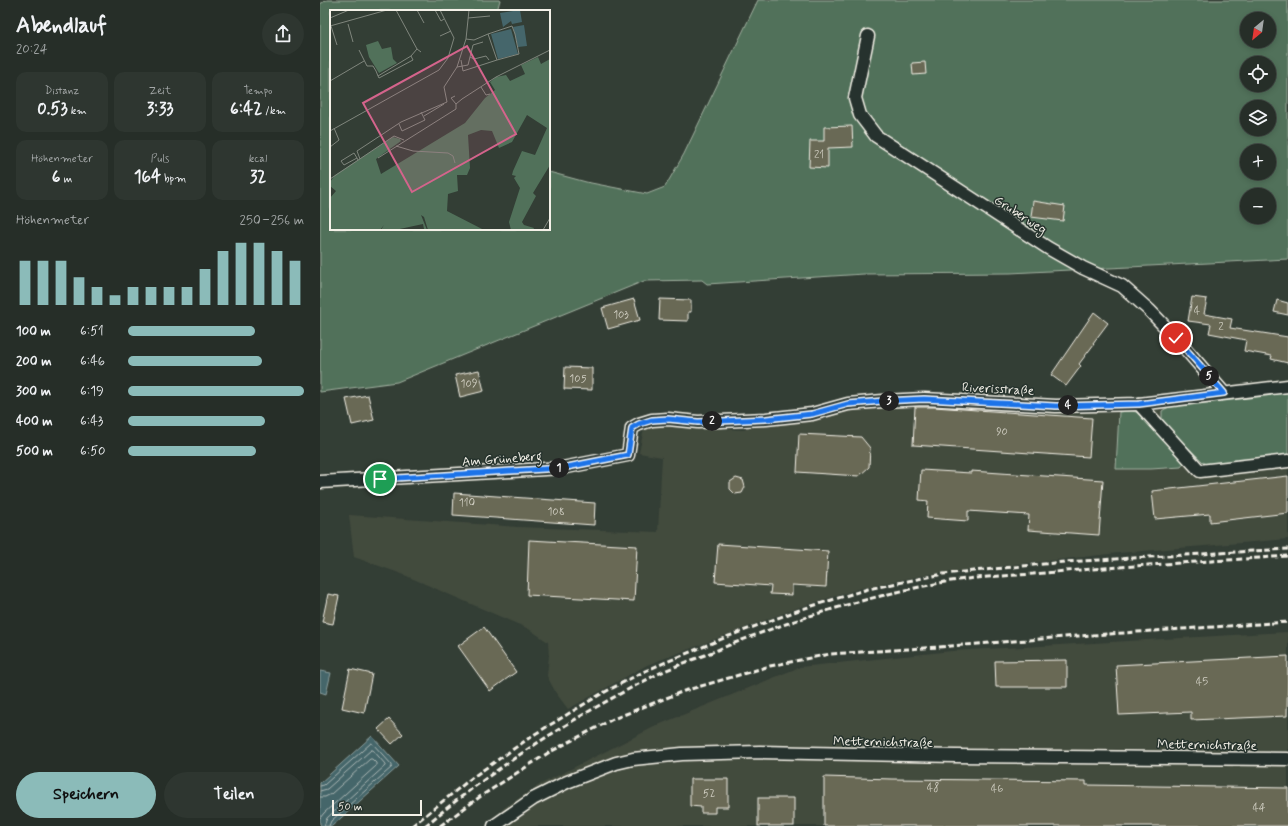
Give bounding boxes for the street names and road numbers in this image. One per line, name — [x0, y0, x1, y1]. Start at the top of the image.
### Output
street label: Gruberweg — [990, 192, 1050, 240]
street label: Riverisstraße — [961, 379, 1034, 400]
street label: Am Grüneberg — [461, 448, 543, 473]
street label: Metternichstraße — [833, 733, 933, 752]
street label: Metternichstraße — [1157, 736, 1257, 755]

